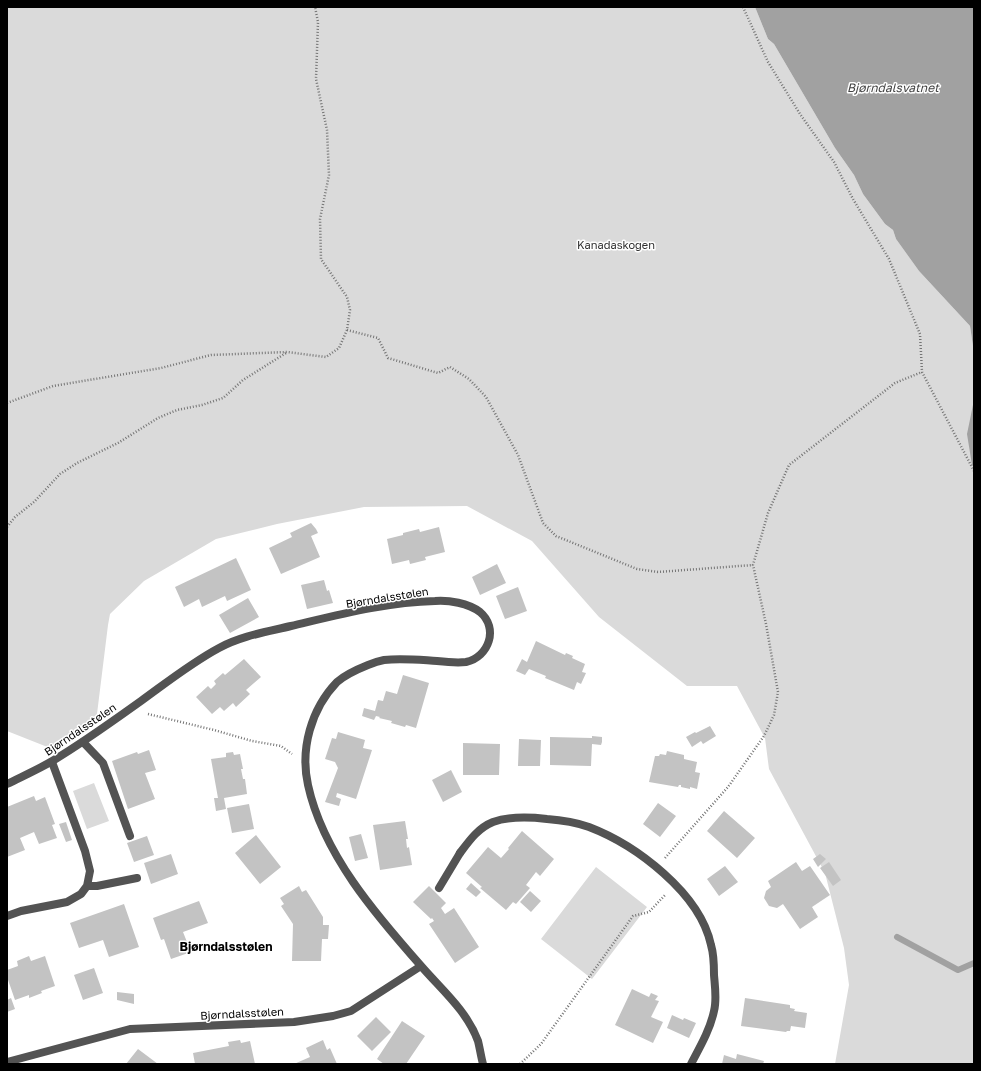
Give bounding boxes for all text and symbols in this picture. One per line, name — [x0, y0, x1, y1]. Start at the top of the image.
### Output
water label: Bjørndalsvatnet — [847, 80, 940, 95]
park label: Kanadaskogen — [577, 238, 655, 251]
street label: Bjørndalsstølen — [345, 584, 429, 610]
street label: Bjørndalsstølen — [42, 700, 118, 758]
district label: Bjørndalsstølen — [180, 939, 272, 954]
street label: Bjørndalsstølen — [200, 1004, 284, 1022]

